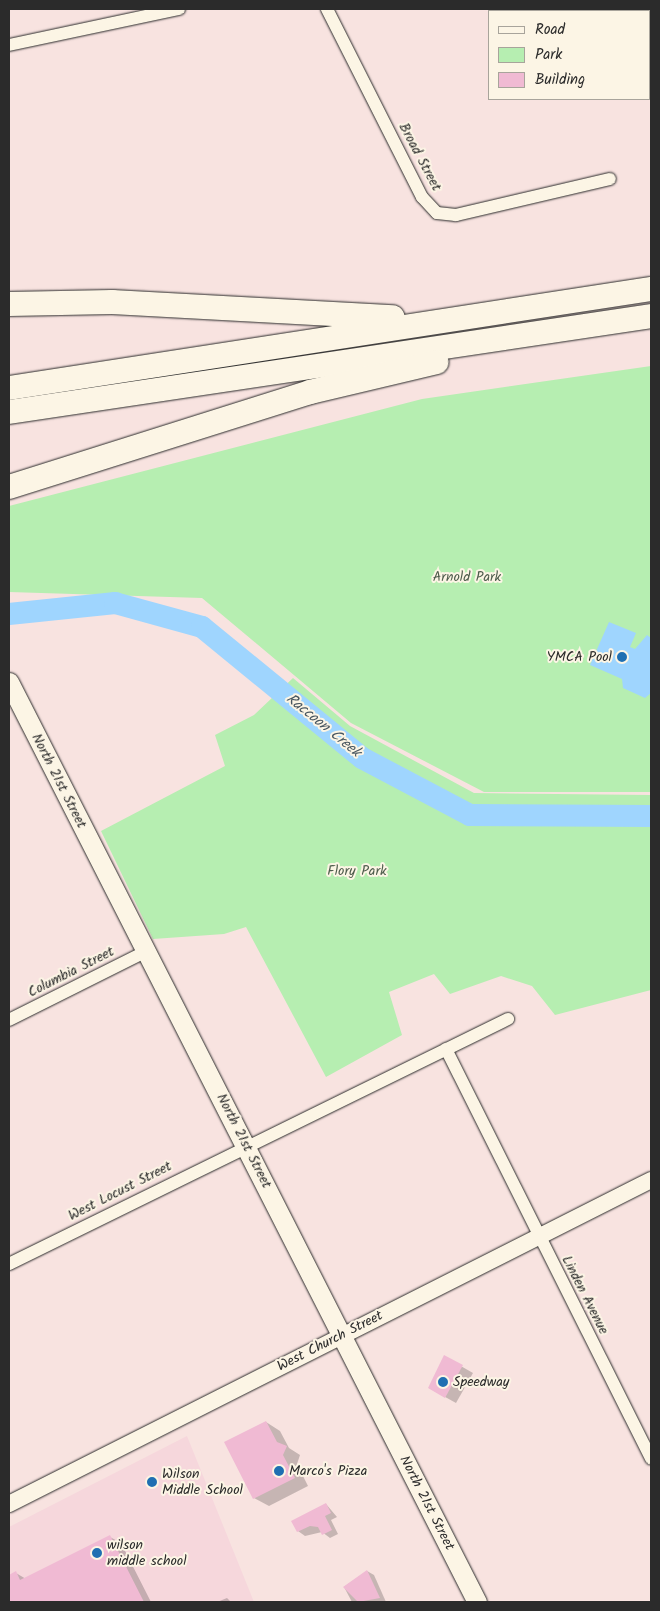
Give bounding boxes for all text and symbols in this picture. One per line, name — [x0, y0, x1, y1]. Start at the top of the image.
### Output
legend — [488, 10, 650, 100]
text: Road — [535, 18, 565, 42]
text: Park — [535, 43, 562, 67]
text: Building — [535, 68, 585, 92]
street label: Broad Street — [395, 120, 445, 194]
park label: Arnold Park — [433, 569, 501, 585]
place label: YMCA Pool — [547, 649, 612, 665]
marker: YMCA Pool — [616, 651, 628, 663]
water label: Raccoon Creek — [282, 690, 364, 762]
street label: North 21st Street — [28, 731, 90, 831]
park label: Flory Park — [327, 863, 387, 879]
street label: Columbia Street — [25, 943, 117, 1001]
street label: North 21st Street — [213, 1091, 275, 1191]
street label: West Locust Street — [66, 1158, 174, 1224]
street label: Linden Avenue — [558, 1253, 612, 1337]
street label: West Church Street — [274, 1307, 386, 1375]
place label: Speedway — [453, 1374, 509, 1390]
marker: Speedway — [437, 1376, 449, 1388]
street label: North 21st Street — [396, 1453, 458, 1553]
place label: Marco's Pizza — [289, 1463, 367, 1479]
marker: Marco's Pizza — [273, 1465, 285, 1477]
place label: Wilson Middle School — [162, 1466, 243, 1498]
marker: Wilson Middle School — [146, 1476, 158, 1488]
place label: wilson middle school — [107, 1537, 187, 1570]
marker: wilson middle school — [91, 1547, 103, 1559]

